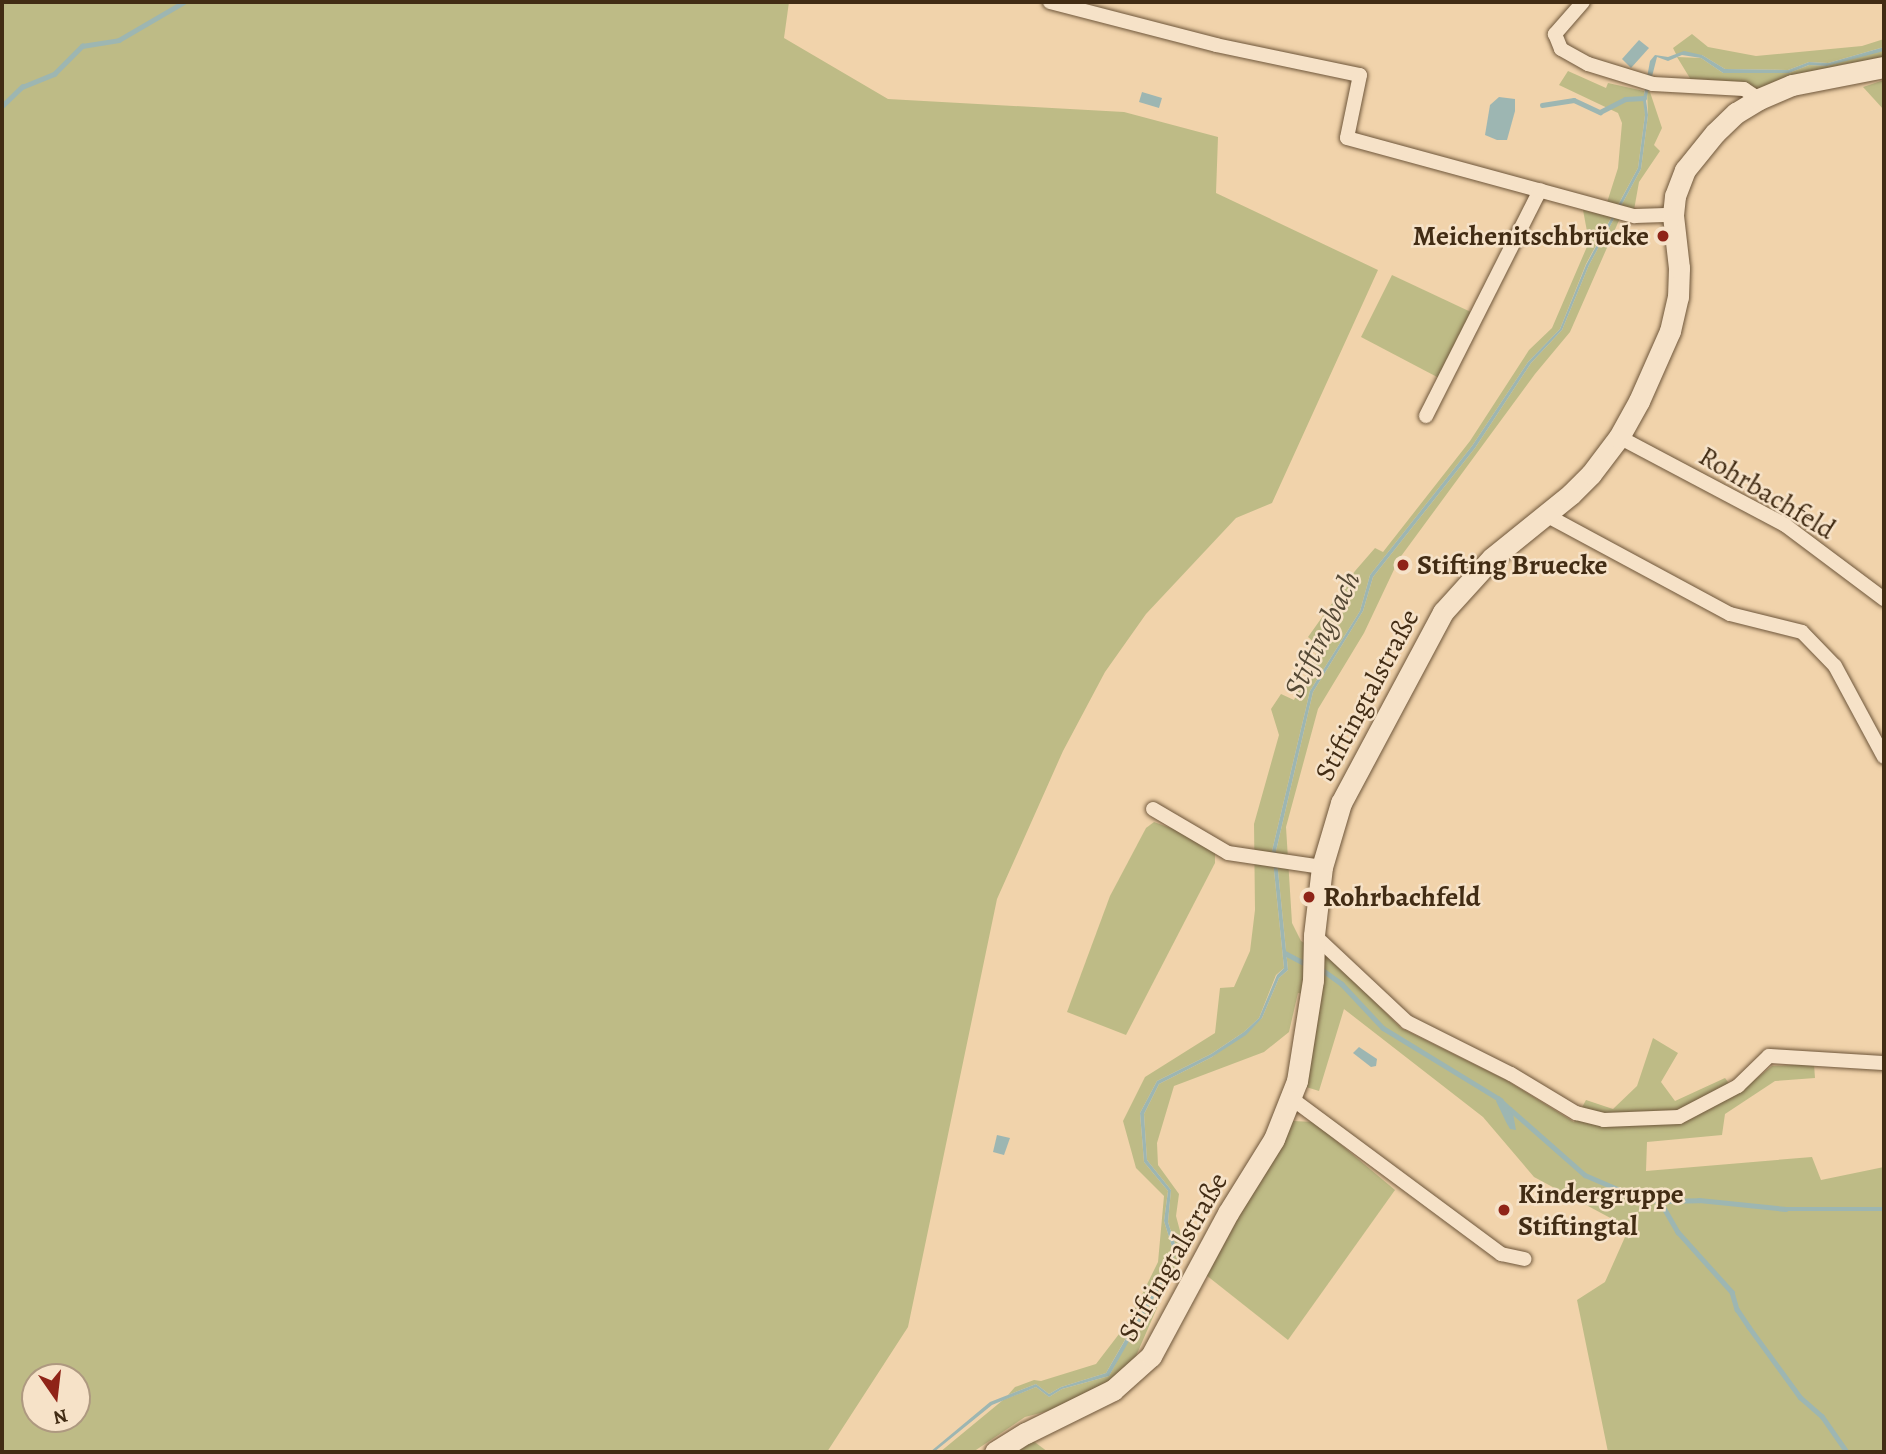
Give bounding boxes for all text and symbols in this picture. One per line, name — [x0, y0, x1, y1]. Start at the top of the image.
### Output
place label: Meichenitschbrücke — [1413, 219, 1649, 253]
marker: Meichenitschbrücke — [1655, 228, 1671, 244]
street label: Rohrbachfeld — [1693, 439, 1841, 547]
place label: Stifting Bruecke — [1417, 548, 1607, 582]
marker: Stifting Bruecke — [1395, 557, 1411, 573]
water label: Stiftingbach — [1276, 565, 1368, 703]
street label: Stiftingtalstraße — [1308, 603, 1426, 787]
place label: Rohrbachfeld — [1323, 880, 1481, 914]
marker: Rohrbachfeld — [1301, 889, 1317, 905]
street label: Stiftingtalstraße — [1111, 1166, 1235, 1348]
place label: Kindergruppe Stiftingtal — [1518, 1177, 1684, 1243]
marker: Kindergruppe Stiftingtal — [1496, 1202, 1512, 1218]
north arrow — [21, 1363, 91, 1433]
text: N — [51, 1402, 70, 1431]

